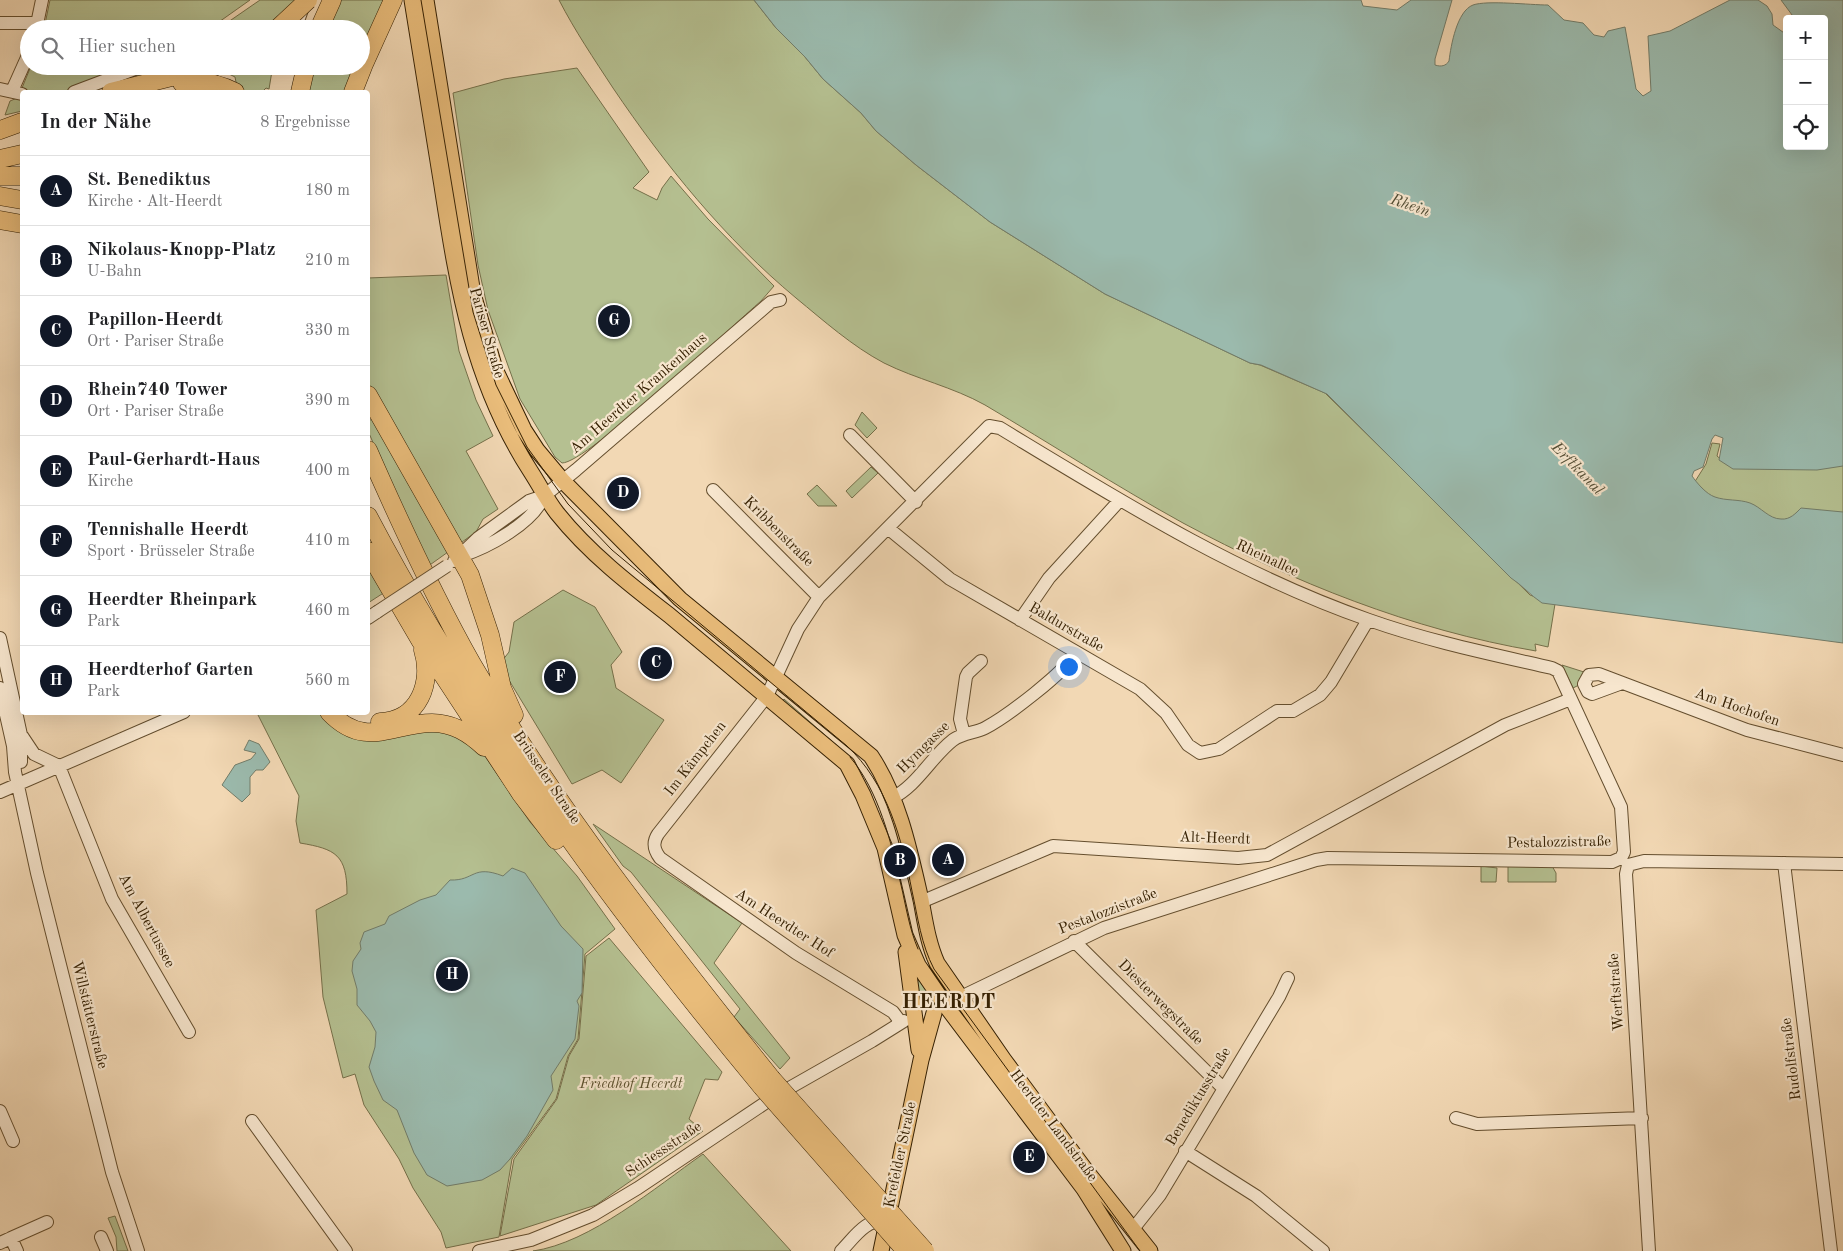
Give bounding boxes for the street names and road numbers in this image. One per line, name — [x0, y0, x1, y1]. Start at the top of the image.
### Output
street label: Pariser Straße — [466, 286, 506, 380]
street label: Am Heerdter Krankenhaus — [568, 331, 710, 457]
street label: Kribbenstraße — [740, 494, 816, 570]
street label: Rheinallee — [1233, 538, 1301, 580]
street label: Baldurstraße — [1026, 601, 1106, 656]
street label: Am Hochofen — [1693, 686, 1781, 730]
street label: Im Kämpchen — [662, 719, 730, 799]
street label: Hymgasse — [895, 719, 953, 777]
street label: Brüsseler Straße — [509, 729, 583, 827]
street label: Alt-Heerdt — [1179, 830, 1251, 848]
street label: Pestalozzistraße — [1507, 835, 1611, 851]
street label: Am Albertussee — [115, 872, 177, 970]
street label: Pestalozzistraße — [1057, 886, 1159, 938]
street label: Am Heerdter Hof — [732, 887, 837, 962]
street label: Werftstraße — [1607, 953, 1627, 1031]
street label: Diesterwegstraße — [1115, 958, 1205, 1048]
street label: Willstätterstraße — [68, 960, 110, 1070]
street label: Rudolfstraße — [1779, 1017, 1805, 1101]
street label: Benediktusstraße — [1164, 1045, 1234, 1149]
street label: Heerdter Landstraße — [1006, 1067, 1100, 1185]
street label: Krefelder Straße — [882, 1100, 920, 1210]
street label: Schiessstraße — [623, 1119, 705, 1181]

